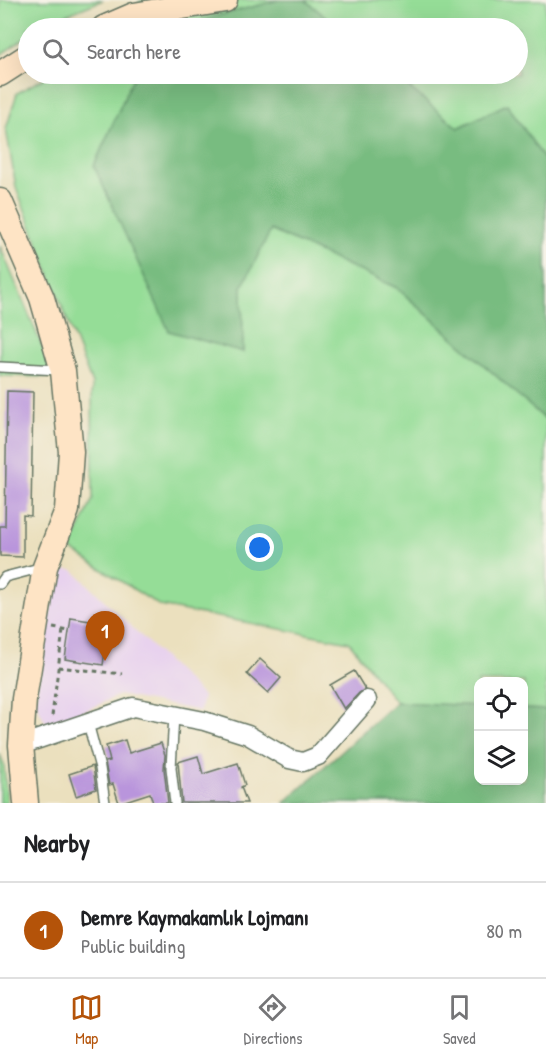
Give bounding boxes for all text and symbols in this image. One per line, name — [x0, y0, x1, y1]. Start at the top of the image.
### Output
search box — [18, 18, 528, 84]
icon: search — [39, 35, 72, 68]
text: Search here — [87, 36, 181, 66]
your location — [245, 533, 274, 562]
pin: 1 — [86, 612, 124, 661]
map controls — [474, 677, 528, 785]
button: locate — [474, 677, 528, 731]
button: layers — [474, 731, 528, 785]
text: Nearby — [24, 825, 90, 860]
text: Demre Kaymakamlık Lojmanı — [81, 902, 309, 932]
text: 1 — [40, 917, 47, 944]
text: 80 m — [486, 917, 522, 944]
text: Public building — [81, 932, 185, 959]
tab: Map — [70, 991, 103, 1049]
tab: Directions — [244, 991, 302, 1049]
tab: Saved — [443, 991, 476, 1049]

